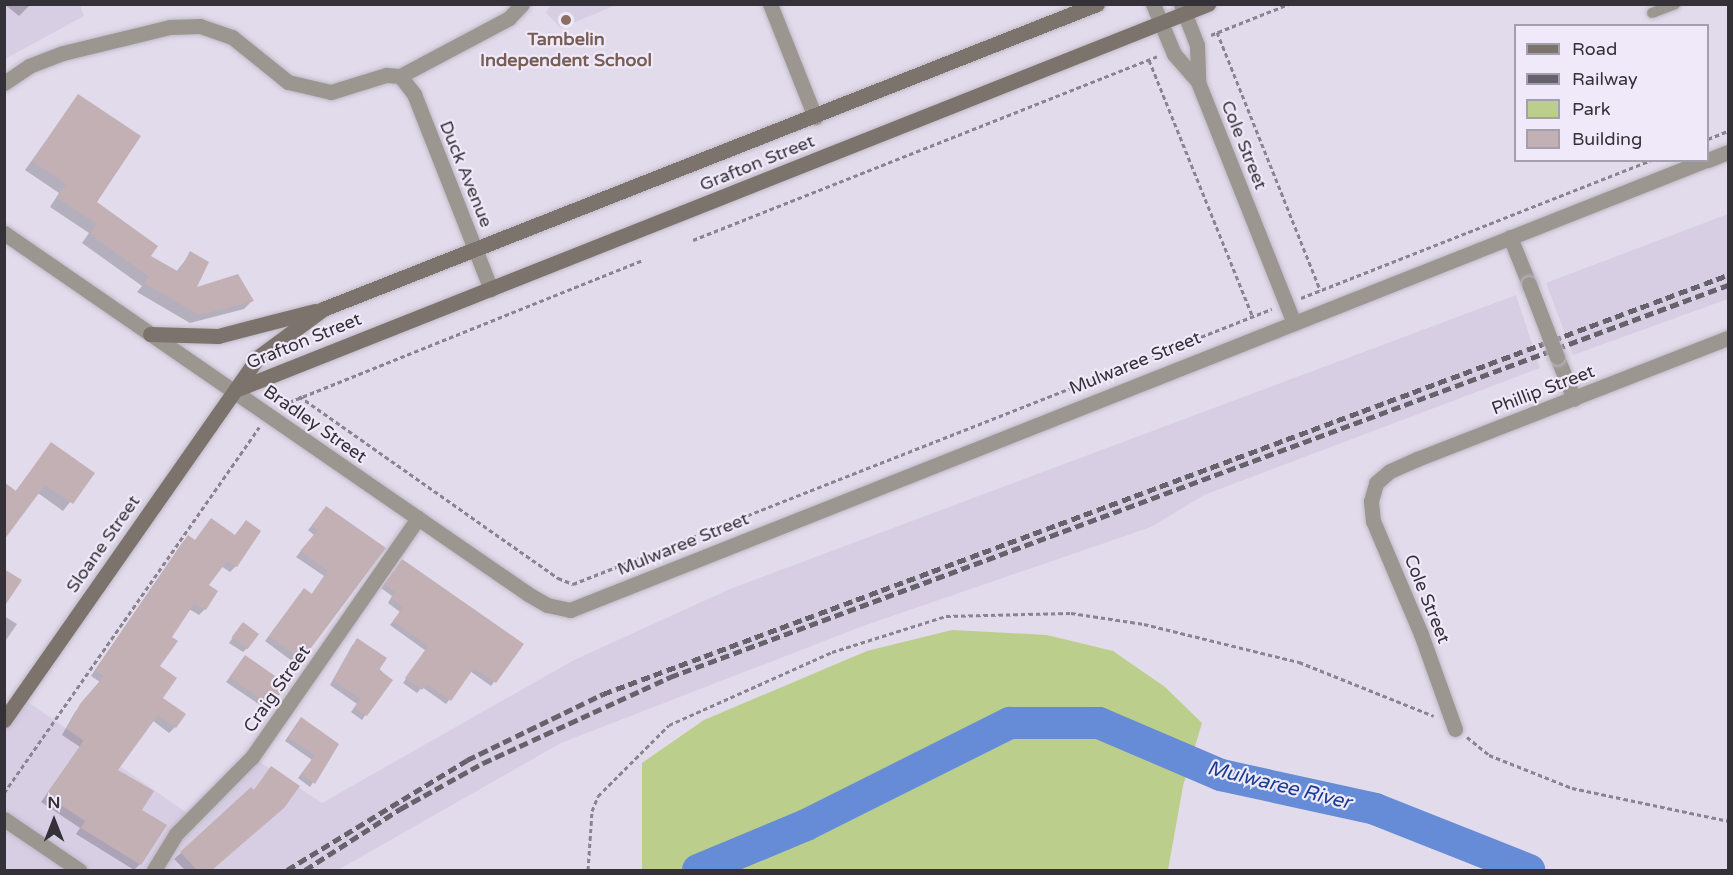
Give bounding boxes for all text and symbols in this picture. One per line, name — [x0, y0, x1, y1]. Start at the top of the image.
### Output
marker: Tambelin Independent School — [559, 13, 573, 27]
legend — [1514, 24, 1709, 162]
place label: Tambelin Independent School — [480, 29, 652, 72]
text: Road — [1572, 38, 1617, 60]
text: Railway — [1572, 68, 1638, 90]
street label: Cole Street — [1216, 97, 1272, 193]
text: Park — [1572, 98, 1610, 120]
street label: Duck Avenue — [435, 118, 497, 230]
text: Building — [1572, 128, 1642, 150]
street label: Grafton Street — [696, 130, 818, 196]
street label: Grafton Street — [243, 308, 365, 374]
street label: Mulwaree Street — [1066, 327, 1204, 399]
street label: Phillip Street — [1489, 361, 1597, 419]
street label: Bradley Street — [259, 380, 371, 468]
street label: Sloane Street — [62, 491, 144, 597]
street label: Mulwaree Street — [614, 508, 752, 580]
street label: Cole Street — [1399, 551, 1455, 647]
street label: Craig Street — [239, 641, 315, 737]
water label: Mulwaree River — [1205, 757, 1353, 815]
north arrow — [24, 791, 84, 851]
text: N — [48, 793, 60, 813]

